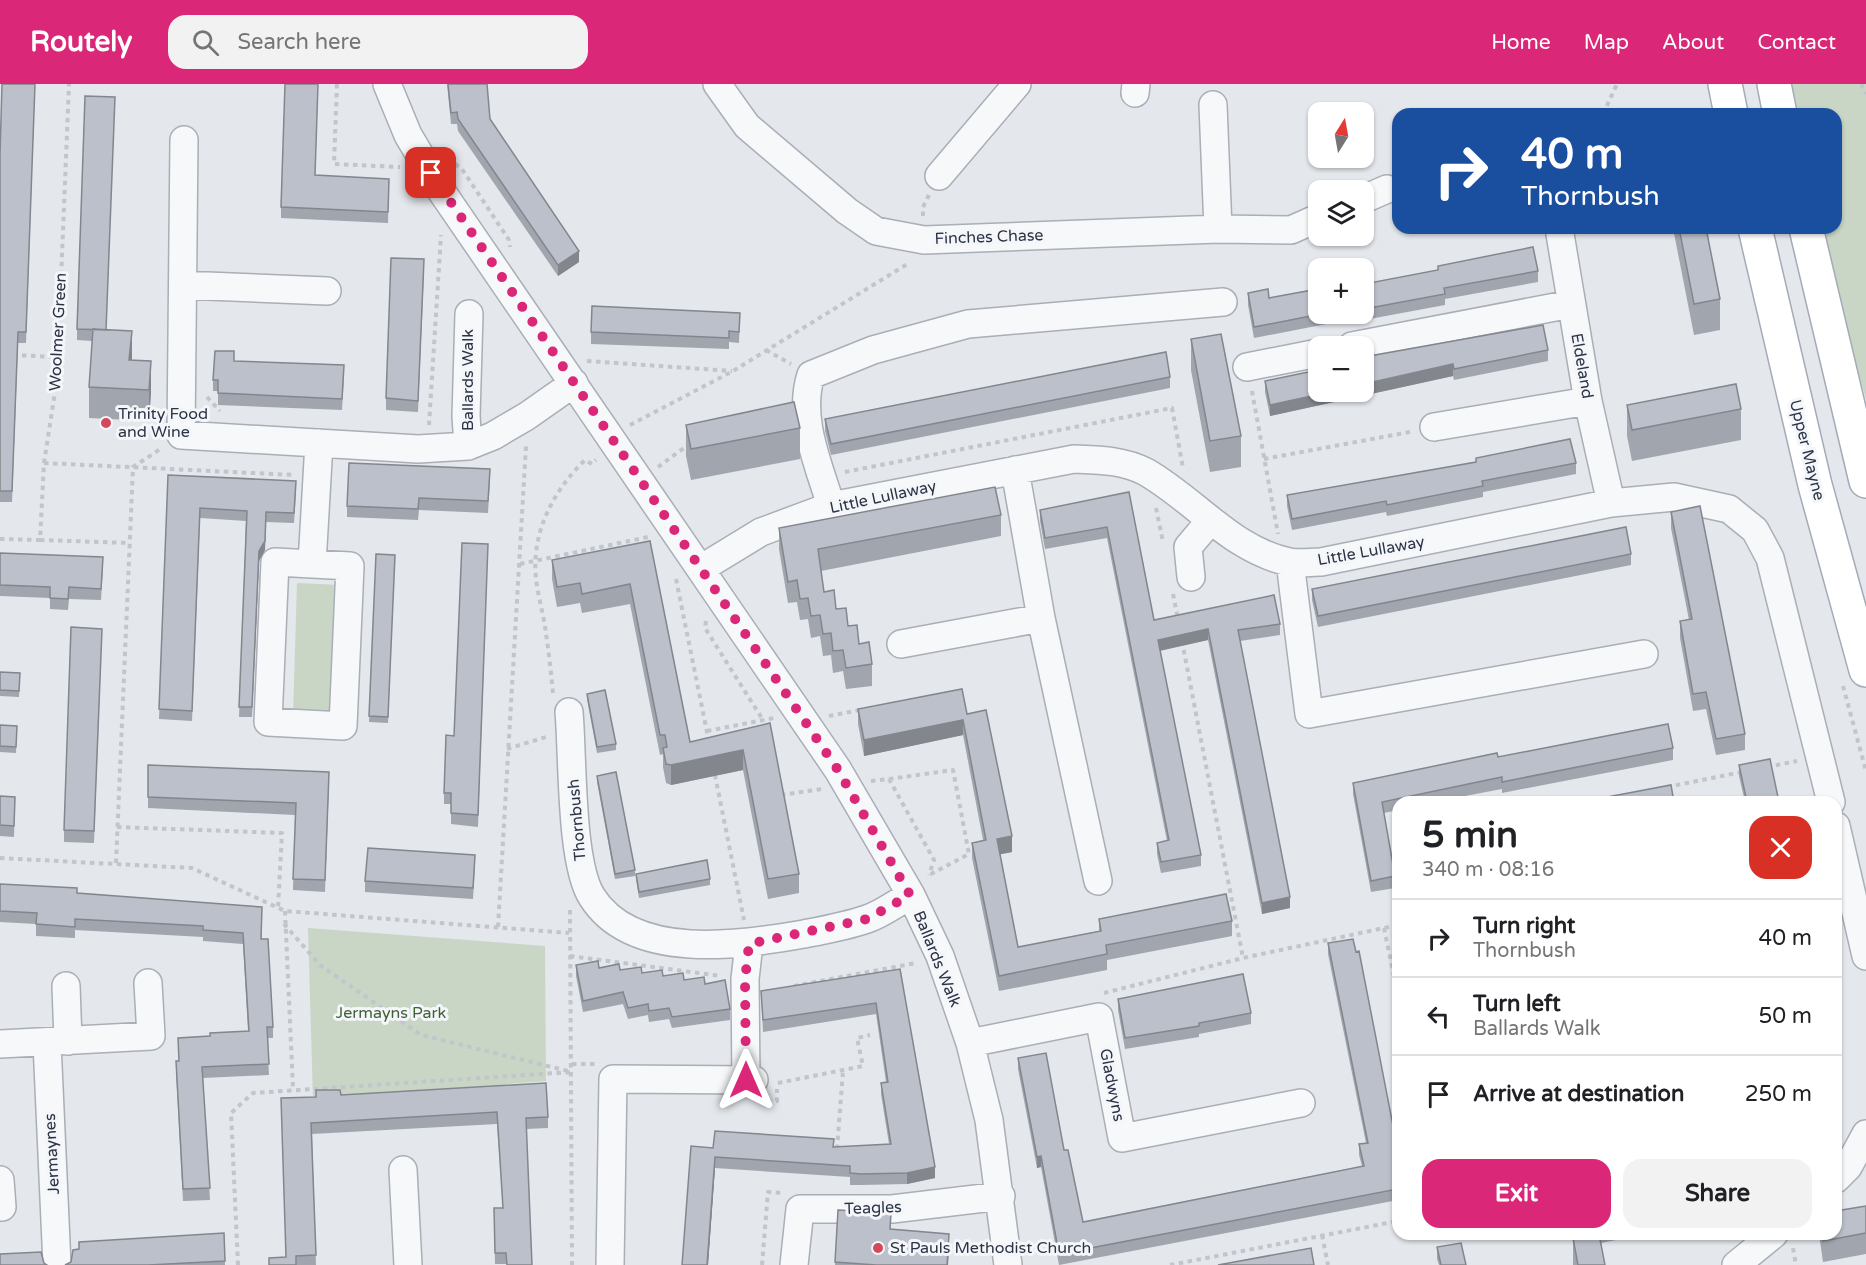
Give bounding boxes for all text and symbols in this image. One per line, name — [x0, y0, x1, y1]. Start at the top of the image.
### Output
search box — [168, 15, 588, 69]
text: Routely — [30, 25, 132, 59]
icon: search — [189, 26, 222, 59]
text: Search here — [237, 29, 361, 55]
text: Home — [1491, 30, 1551, 55]
text: Map — [1584, 30, 1629, 55]
text: About — [1662, 30, 1724, 55]
text: Contact — [1757, 30, 1836, 55]
north arrow — [1308, 102, 1374, 168]
map controls — [1308, 102, 1374, 402]
text: 40 m — [1521, 129, 1623, 180]
icon: right — [1422, 132, 1500, 210]
pin — [405, 147, 456, 198]
icon: arrive — [414, 156, 447, 189]
button: layers — [1308, 180, 1374, 246]
text: Thornbush — [1521, 180, 1660, 213]
street label: Finches Chase — [934, 225, 1044, 249]
button: + — [1308, 258, 1374, 324]
street label: Woolmer Green — [45, 272, 71, 392]
street label: Ballards Walk — [458, 329, 478, 431]
street label: Eldeland — [1566, 332, 1598, 400]
button: − — [1308, 336, 1374, 402]
street label: Upper Mayne — [1785, 398, 1829, 502]
place label: Trinity Food and Wine — [118, 404, 208, 442]
marker: Trinity Food and Wine — [99, 416, 113, 430]
street label: Little Lullaway — [828, 476, 938, 518]
street label: Little Lullaway — [1316, 532, 1427, 570]
street label: Thornbush — [563, 778, 591, 862]
text: 5 min — [1422, 814, 1518, 857]
button: close — [1749, 816, 1812, 879]
text: 340 m · 08:16 — [1422, 858, 1554, 882]
street label: Ballards Walk — [909, 908, 965, 1010]
text: Turn right — [1473, 913, 1575, 939]
icon: right — [1422, 922, 1455, 955]
text: 40 m — [1758, 925, 1812, 951]
text: Thornbush — [1473, 939, 1576, 963]
text: Turn left — [1473, 991, 1561, 1017]
icon: left — [1422, 1000, 1455, 1033]
park label: Jermayns Park — [336, 1003, 447, 1023]
text: 50 m — [1758, 1003, 1812, 1029]
text: Ballards Walk — [1473, 1017, 1601, 1041]
street label: Gladwyns — [1095, 1047, 1129, 1123]
position arrow — [714, 1048, 778, 1112]
icon: arrive — [1422, 1078, 1455, 1111]
text: Arrive at destination — [1473, 1081, 1684, 1107]
text: 250 m — [1745, 1081, 1812, 1107]
street label: Jermaynes — [40, 1113, 64, 1195]
button: Exit — [1422, 1159, 1611, 1228]
button: Share — [1623, 1159, 1812, 1228]
street label: Teagles — [844, 1197, 902, 1219]
place label: St Pauls Methodist Church — [890, 1238, 1091, 1258]
marker: St Pauls Methodist Church — [871, 1241, 885, 1255]

